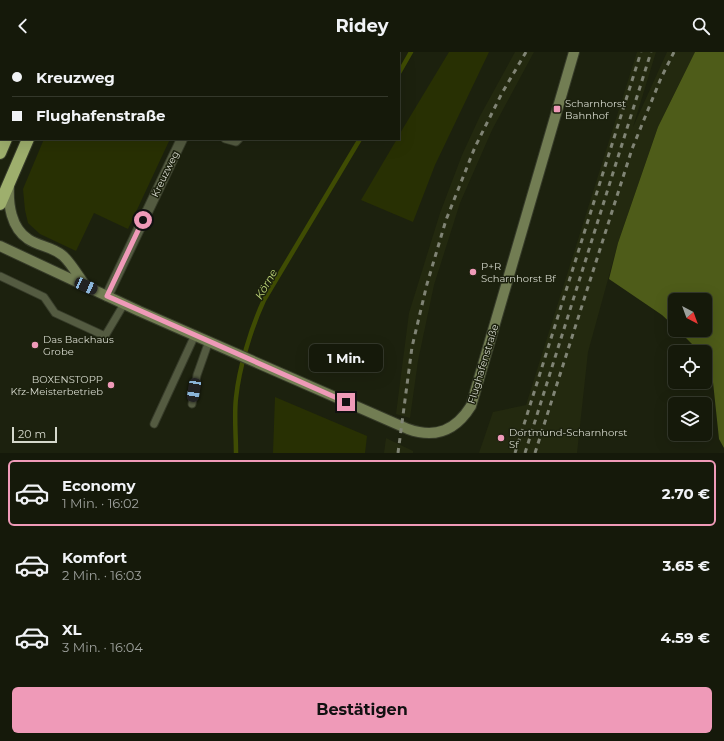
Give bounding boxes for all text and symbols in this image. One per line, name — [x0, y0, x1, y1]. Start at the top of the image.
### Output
icon: back — [12, 15, 34, 37]
text: Ridey — [335, 15, 389, 37]
icon: search — [690, 15, 712, 37]
text: Kreuzweg — [36, 68, 115, 87]
place label: Scharnhorst Bahnhof — [565, 97, 626, 122]
marker: Scharnhorst Bahnhof — [552, 104, 562, 114]
text: Flughafenstraße — [36, 106, 166, 125]
street label: Kreuzweg — [148, 149, 182, 199]
route start — [134, 211, 152, 229]
place label: P+R Scharnhorst Bf — [481, 260, 556, 285]
water label: Körne — [252, 266, 280, 302]
marker: P+R Scharnhorst Bf — [468, 267, 478, 277]
car — [73, 276, 99, 296]
north arrow — [668, 293, 712, 337]
map controls — [668, 293, 712, 441]
street label: Flughafenstraße — [465, 323, 501, 405]
place label: Das Backhaus Grobe — [43, 333, 114, 358]
marker: Das Backhaus Grobe — [30, 340, 40, 350]
callout: 1 Min. — [309, 344, 383, 372]
button: locate — [668, 345, 712, 389]
text: 1 Min. — [327, 350, 365, 366]
place label: BOXENSTOPP Kfz-Meisterbetrieb — [10, 373, 103, 398]
car — [186, 377, 202, 403]
marker: BOXENSTOPP Kfz-Meisterbetrieb — [106, 380, 116, 390]
route end — [337, 393, 355, 411]
button: layers — [668, 397, 712, 441]
scale bar — [12, 425, 57, 444]
place label: Dortmund-Scharnhorst Sf — [509, 426, 627, 451]
text: 20 m — [18, 427, 46, 441]
marker: Dortmund-Scharnhorst Sf — [496, 433, 506, 443]
icon: car — [14, 475, 50, 511]
text: Economy — [62, 476, 135, 495]
text: 2.70 € — [662, 484, 710, 503]
text: 1 Min. · 16:02 — [62, 495, 139, 511]
icon: car — [14, 547, 50, 583]
text: Komfort — [62, 548, 127, 567]
text: 3.65 € — [662, 556, 710, 575]
text: 2 Min. · 16:03 — [62, 567, 142, 583]
icon: car — [14, 619, 50, 655]
text: XL — [62, 620, 81, 639]
text: 4.59 € — [661, 628, 710, 647]
text: 3 Min. · 16:04 — [62, 639, 143, 655]
button: Bestätigen — [12, 687, 712, 733]

